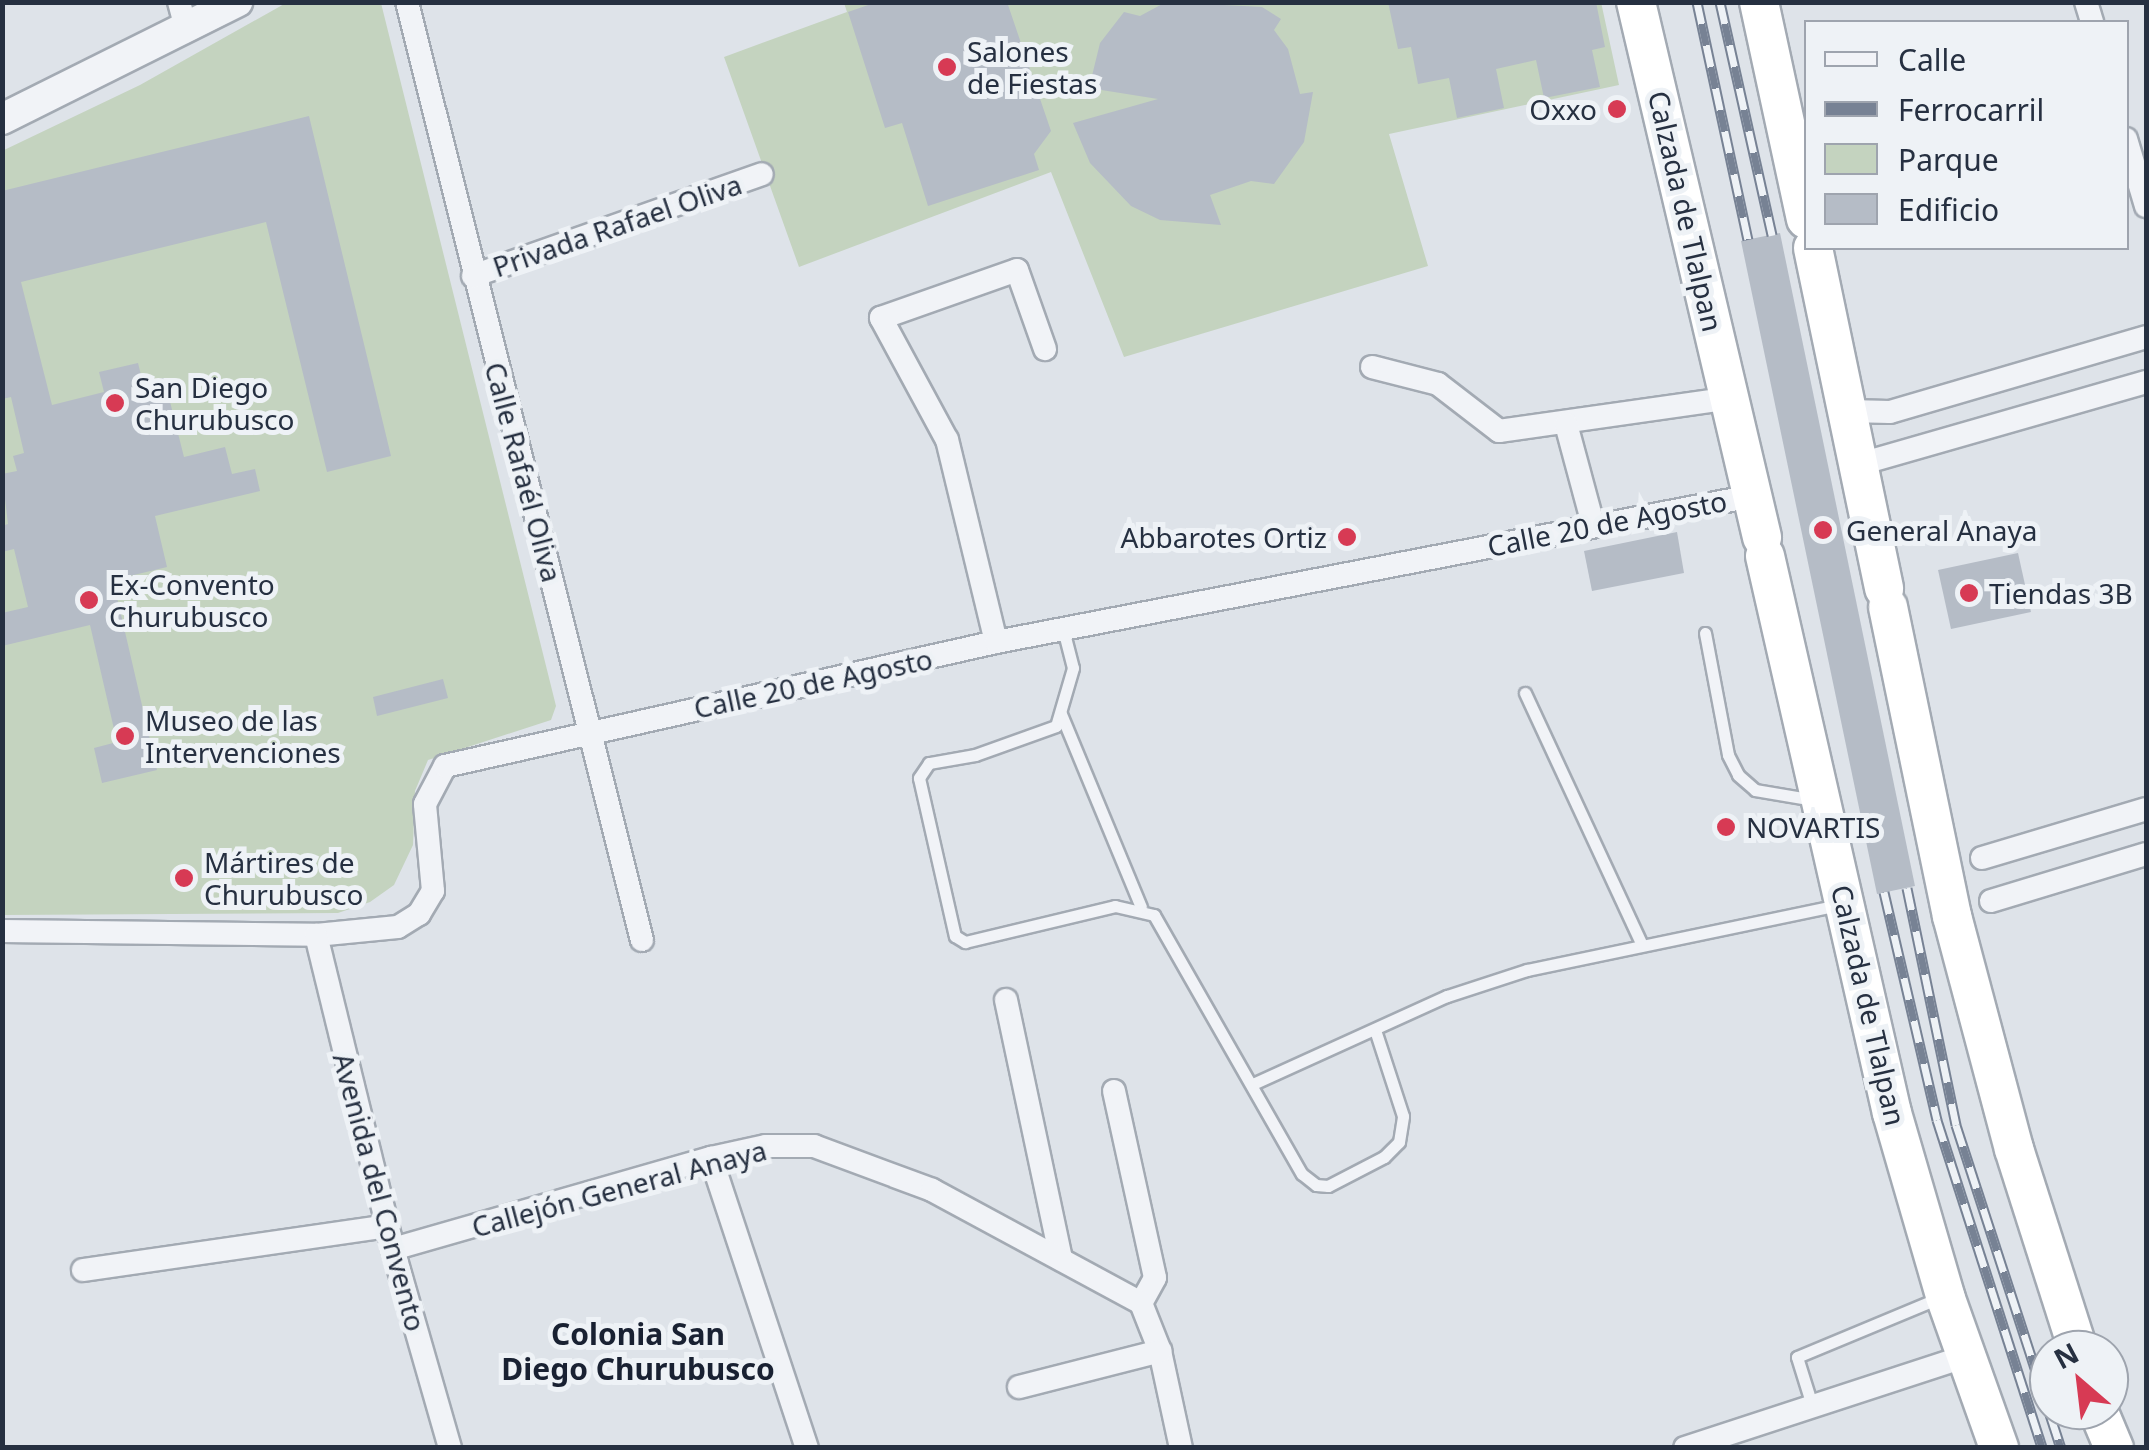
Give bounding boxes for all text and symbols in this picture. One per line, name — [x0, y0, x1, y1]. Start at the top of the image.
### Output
legend — [1804, 20, 2129, 250]
place label: Salones de Fiestas — [967, 34, 1097, 100]
text: Calle — [1898, 39, 1966, 80]
marker: Salones de Fiestas — [936, 56, 958, 78]
street label: Calzada de Tlalpan — [1642, 87, 1730, 335]
text: Ferrocarril — [1898, 89, 2044, 130]
place label: Oxxo — [1529, 92, 1597, 126]
marker: Oxxo — [1606, 98, 1628, 120]
text: Parque — [1898, 139, 1999, 180]
street label: Privada Rafael Oliva — [488, 167, 746, 283]
text: Edificio — [1898, 189, 1999, 230]
street label: Calle Rafaél Oliva — [479, 359, 569, 585]
place label: San Diego Churubusco — [135, 370, 294, 436]
marker: San Diego Churubusco — [104, 392, 126, 414]
street label: Calle 20 de Agosto — [1485, 483, 1729, 563]
place label: General Anaya — [1846, 513, 2037, 547]
marker: General Anaya — [1810, 517, 1836, 543]
place label: Abbarotes Ortiz — [1121, 520, 1327, 554]
marker: Abbarotes Ortiz — [1336, 526, 1358, 548]
place label: Ex-Convento Churubusco — [109, 567, 275, 633]
place label: Tiendas 3B — [1989, 576, 2133, 610]
marker: Tiendas 3B — [1958, 582, 1980, 604]
marker: Ex-Convento Churubusco — [78, 589, 100, 611]
street label: Calle 20 de Agosto — [691, 641, 935, 725]
place label: Museo de las Intervenciones — [145, 703, 341, 769]
marker: Museo de las Intervenciones — [114, 725, 136, 747]
place label: NOVARTIS — [1746, 810, 1880, 844]
marker: NOVARTIS — [1715, 816, 1737, 838]
place label: Mártires de Churubusco — [204, 845, 363, 911]
marker: Mártires de Churubusco — [173, 867, 195, 889]
street label: Calzada de Tlalpan — [1825, 881, 1913, 1129]
street label: Avenida del Convento — [327, 1049, 433, 1335]
street label: Callejón General Anaya — [468, 1132, 770, 1244]
district label: Colonia San Diego Churubusco — [501, 1316, 775, 1386]
north arrow — [2029, 1330, 2129, 1430]
text: N — [2047, 1333, 2085, 1377]

